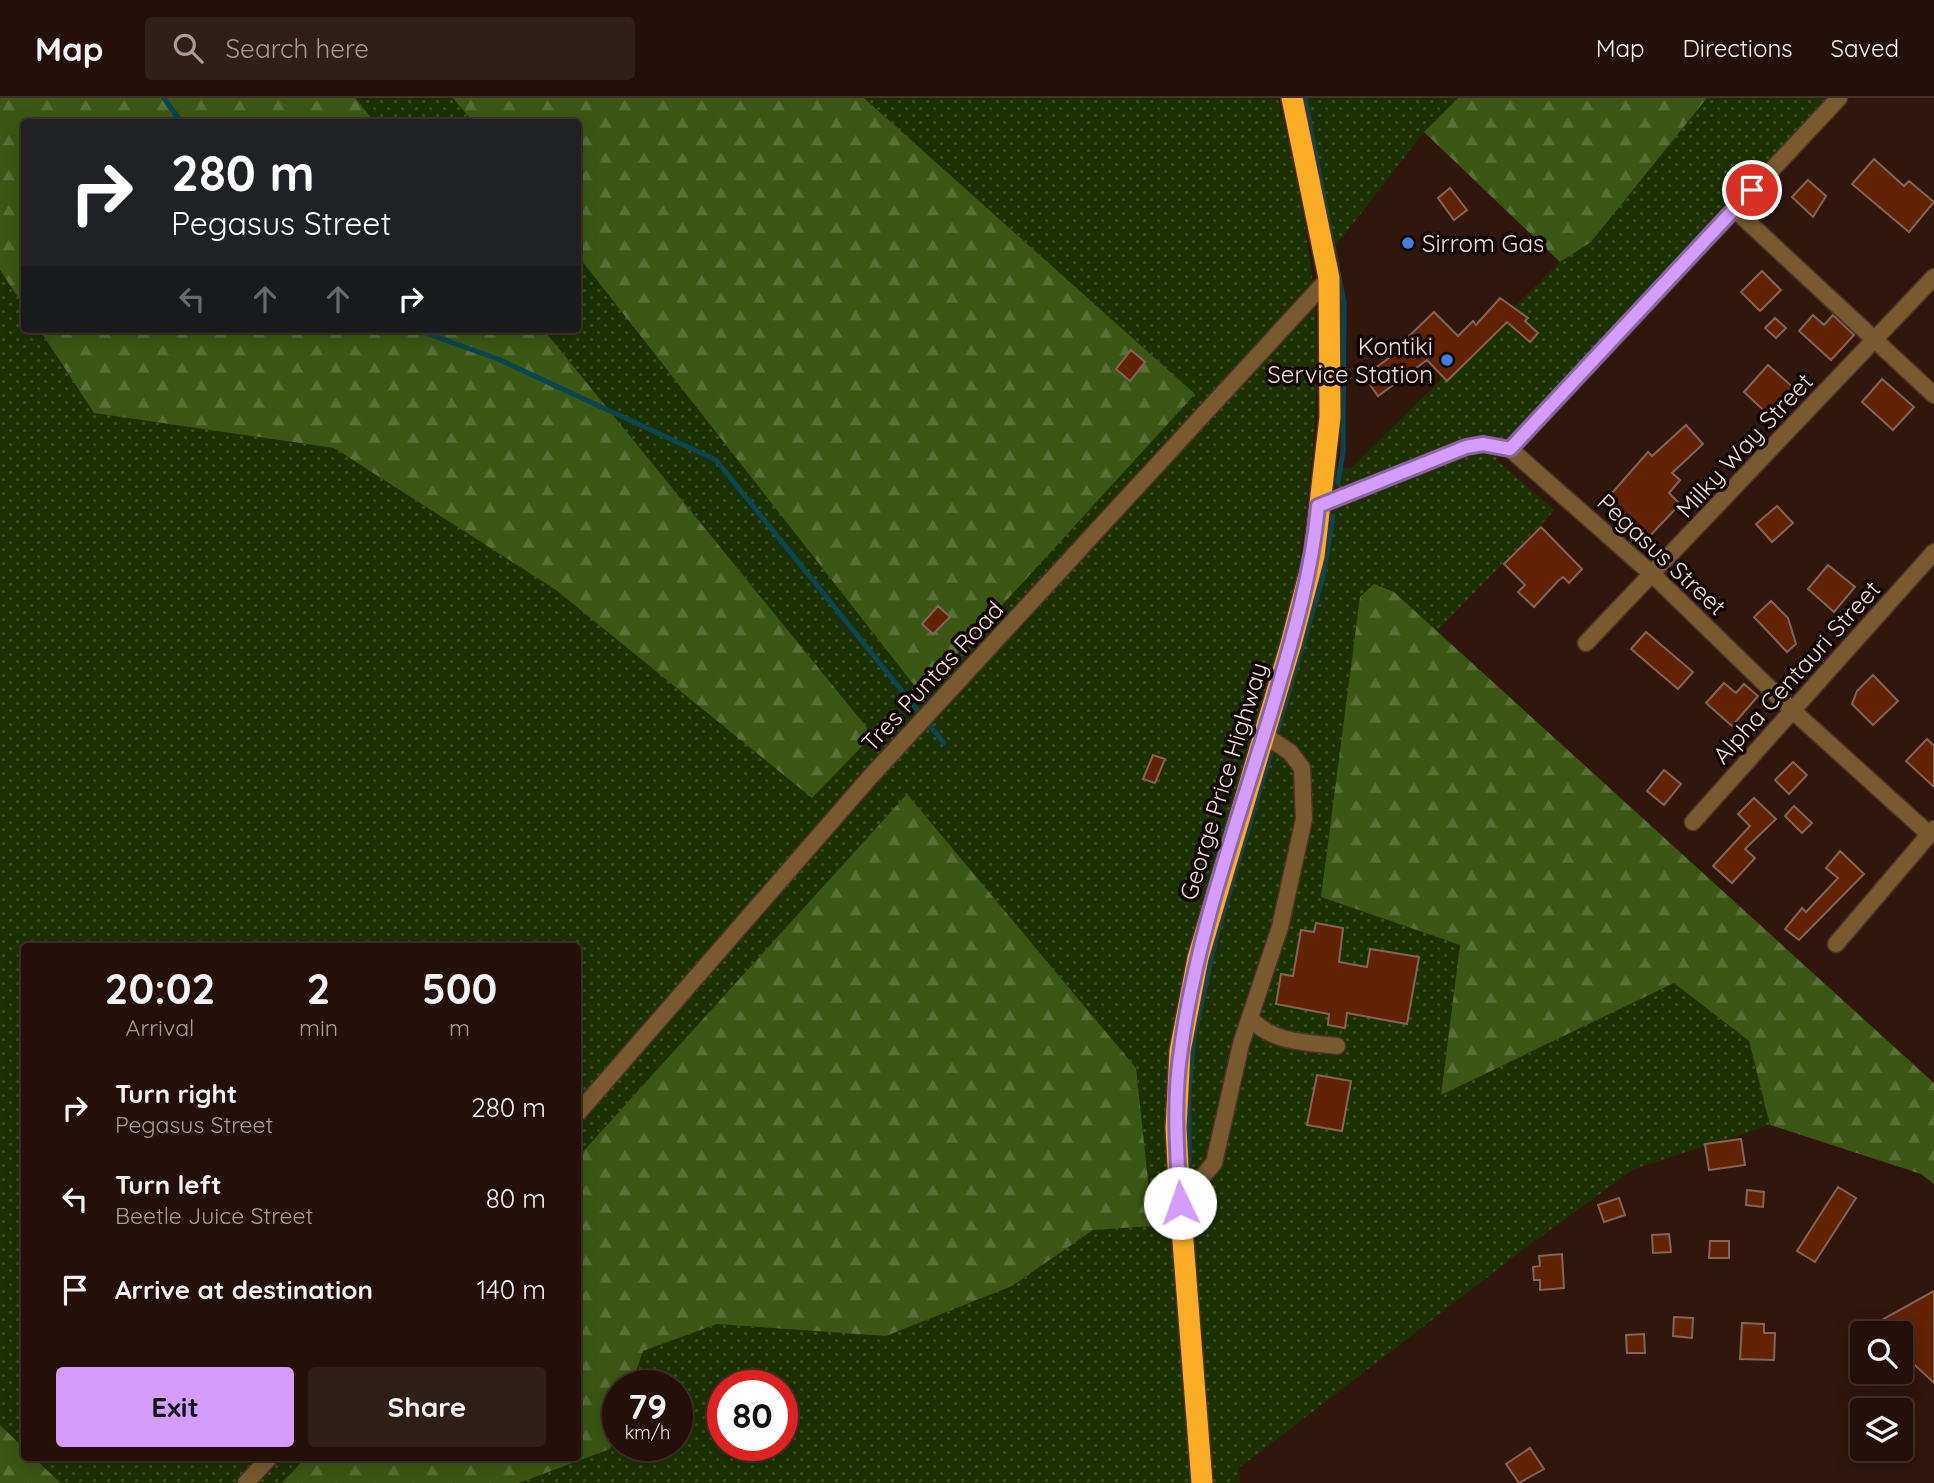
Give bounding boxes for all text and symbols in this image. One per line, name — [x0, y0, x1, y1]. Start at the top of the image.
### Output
search box — [145, 17, 635, 80]
text: Map — [35, 28, 103, 69]
icon: search — [169, 29, 207, 67]
text: Search here — [225, 32, 369, 65]
text: Map — [1596, 33, 1645, 63]
text: Directions — [1683, 33, 1793, 63]
text: Saved — [1831, 33, 1899, 63]
text: 280 m — [171, 142, 315, 203]
icon: right — [56, 147, 147, 238]
pin — [1722, 160, 1782, 220]
icon: arrive — [1733, 171, 1771, 209]
text: Pegasus Street — [171, 203, 391, 243]
place label: Sirrom Gas — [1422, 228, 1544, 258]
marker: Sirrom Gas — [1400, 235, 1416, 251]
icon: left — [173, 280, 211, 318]
icon: ahead — [246, 280, 284, 318]
icon: ahead — [319, 280, 357, 318]
icon: right — [392, 280, 430, 318]
place label: Kontiki Service Station — [1267, 331, 1433, 389]
marker: Kontiki Service Station — [1439, 352, 1455, 368]
street label: Milky Way Street — [1669, 366, 1819, 524]
street label: Pegasus Street — [1591, 487, 1733, 621]
street label: Alpha Centauri Street — [1706, 574, 1886, 770]
street label: Tres Puntas Road — [855, 595, 1009, 757]
street label: George Price Highway — [1173, 659, 1273, 903]
text: 20:02 — [105, 962, 215, 1015]
text: 2 — [307, 962, 330, 1015]
text: 500 — [422, 962, 497, 1015]
text: Arrival — [126, 1013, 194, 1042]
text: min — [299, 1013, 338, 1042]
text: m — [449, 1013, 470, 1042]
text: Turn right — [115, 1077, 237, 1110]
icon: right — [56, 1089, 94, 1127]
text: 280 m — [471, 1091, 546, 1124]
text: Pegasus Street — [115, 1110, 273, 1139]
position arrow — [1143, 1166, 1217, 1240]
text: Turn left — [115, 1168, 222, 1201]
icon: left — [56, 1180, 94, 1218]
text: 80 m — [486, 1182, 546, 1215]
text: Beetle Juice Street — [115, 1201, 313, 1230]
icon: arrive — [56, 1271, 94, 1309]
text: Arrive at destination — [115, 1273, 373, 1306]
text: 140 m — [477, 1273, 546, 1306]
map controls — [1850, 1321, 1913, 1461]
button: search — [1850, 1321, 1913, 1384]
button: Exit — [56, 1367, 294, 1447]
button: Share — [308, 1367, 546, 1447]
speed limit sign: 80 — [707, 1370, 798, 1461]
text: 79 — [628, 1384, 667, 1428]
button: layers — [1850, 1398, 1913, 1461]
text: km/h — [625, 1421, 670, 1444]

